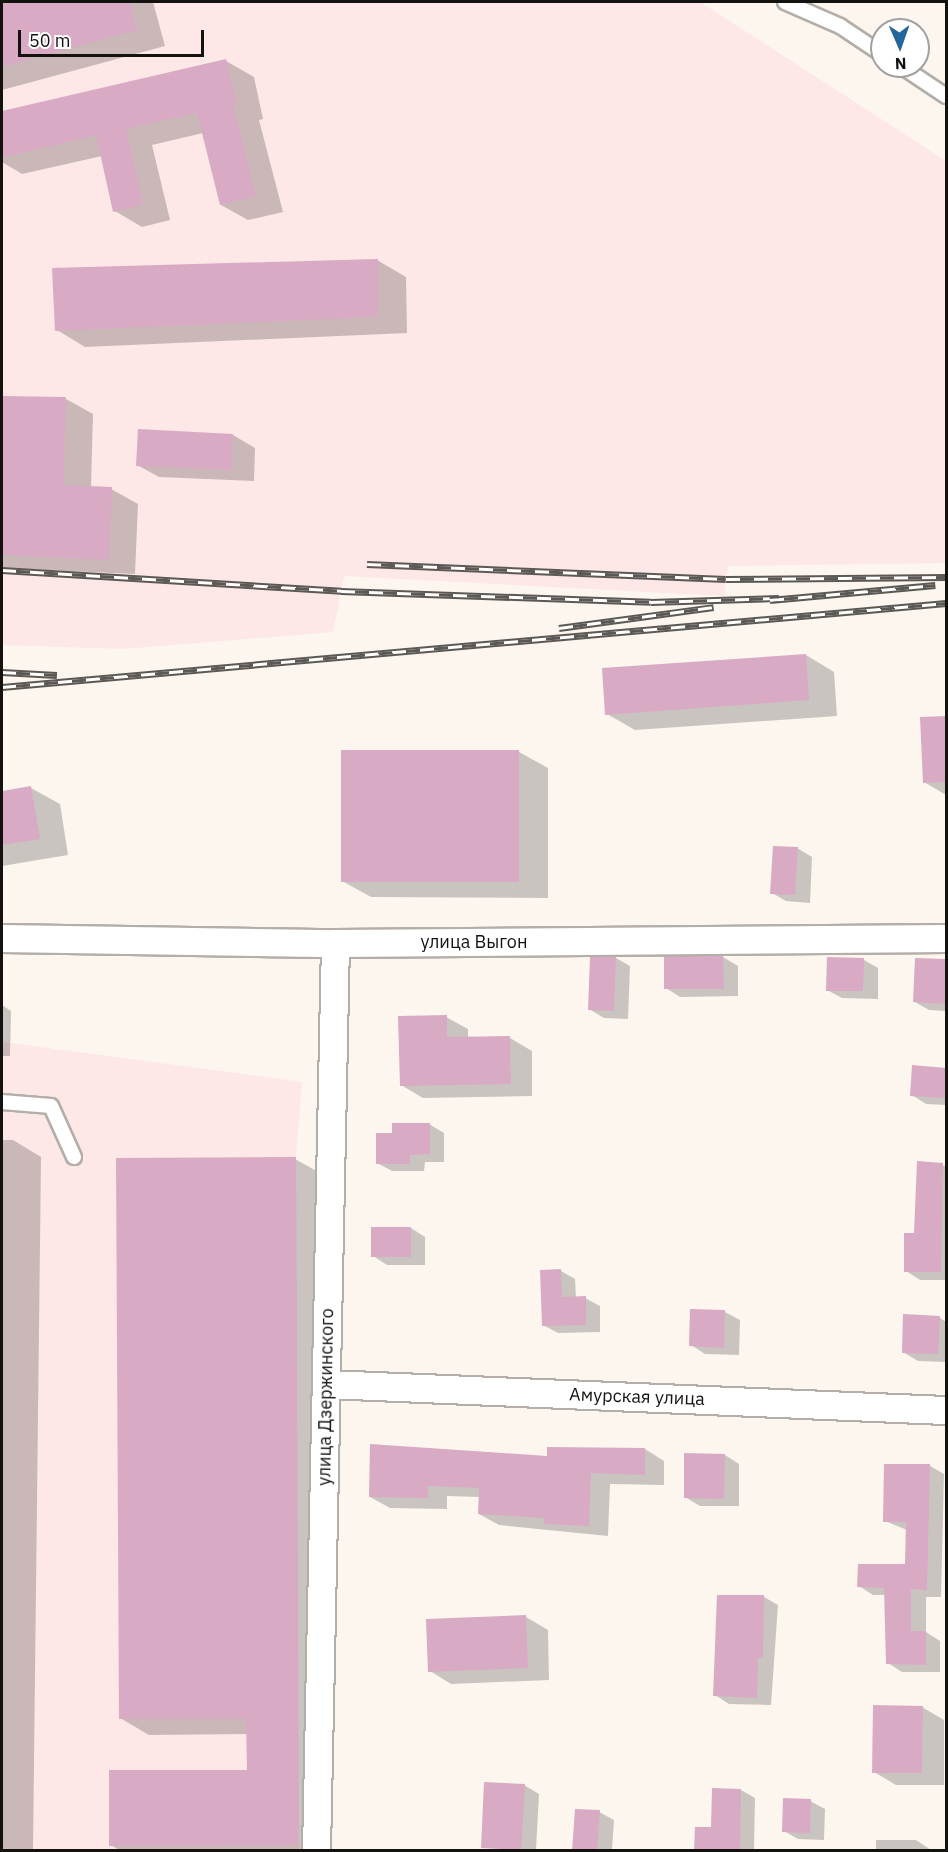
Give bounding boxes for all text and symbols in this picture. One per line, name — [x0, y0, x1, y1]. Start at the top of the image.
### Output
scale bar — [21, 18, 207, 56]
north arrow — [870, 18, 930, 78]
text: 50 m — [29, 29, 71, 52]
text: N — [894, 54, 907, 74]
street label: улица Выгон — [420, 931, 528, 953]
street label: улица Дзержинского — [314, 1308, 338, 1486]
street label: Амурская улица — [569, 1384, 705, 1410]

